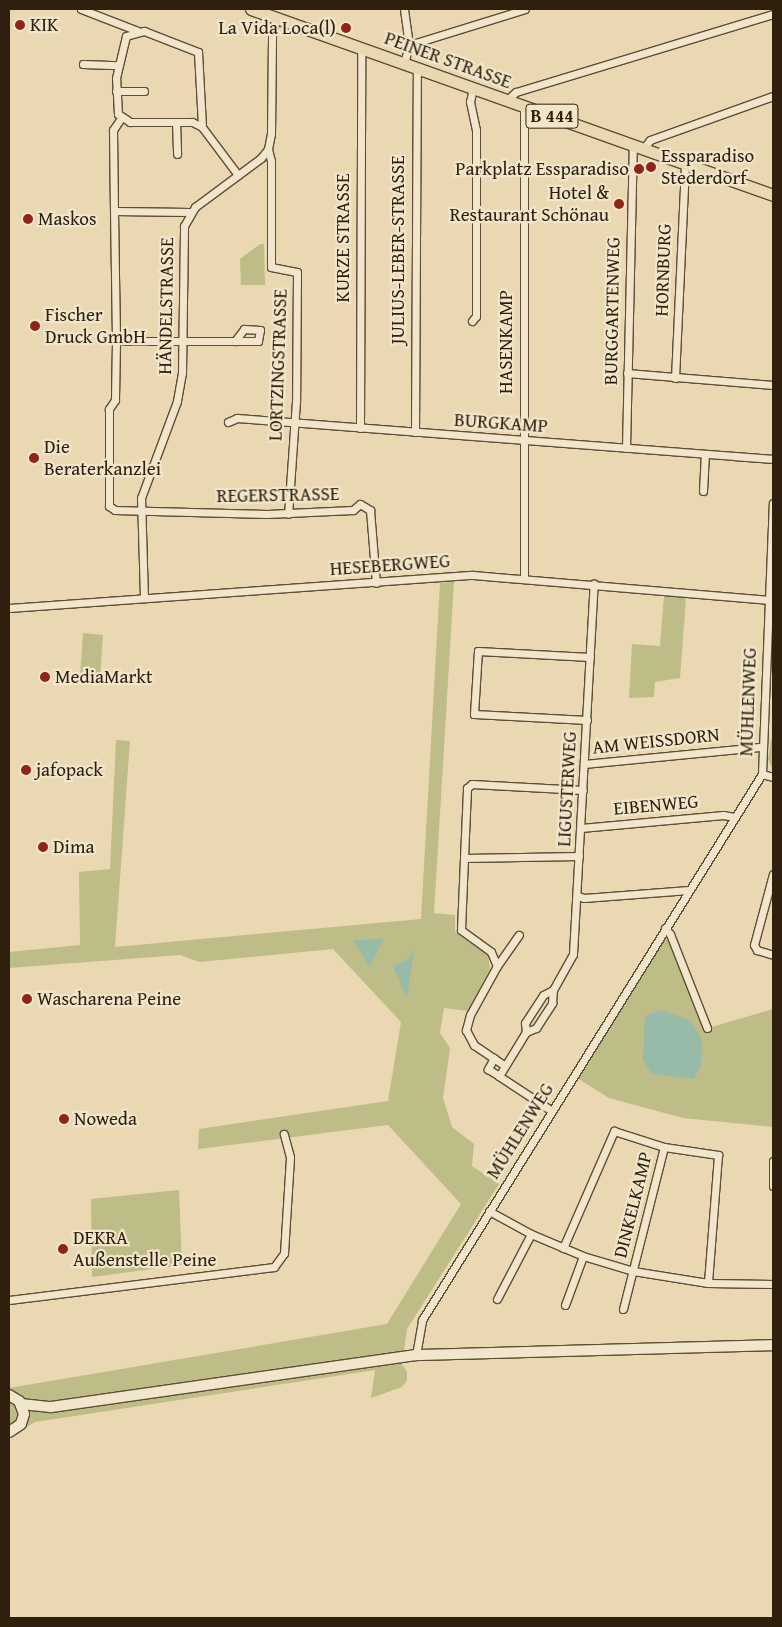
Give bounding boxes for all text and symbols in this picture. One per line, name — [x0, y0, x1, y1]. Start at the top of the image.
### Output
place label: KIK — [30, 14, 58, 36]
place label: La Vida Loca(l) — [219, 17, 336, 39]
marker: KIK — [14, 19, 26, 31]
marker: La Vida Loca(l) — [340, 22, 352, 34]
street label: PEINER STRASSE — [381, 26, 515, 94]
road number: B 444 — [524, 100, 580, 132]
place label: Essparadiso Stederdorf — [661, 145, 754, 189]
street label: JULIUS-LEBER-STRASSE — [387, 155, 409, 345]
place label: Parkplatz Essparadiso — [455, 158, 629, 180]
marker: Essparadiso Stederdorf — [645, 161, 657, 173]
marker: Parkplatz Essparadiso — [633, 163, 645, 175]
street label: KURZE STRASSE — [332, 173, 354, 303]
place label: Hotel & Restaurant Schönau — [450, 182, 609, 226]
marker: Hotel & Restaurant Schönau — [613, 198, 625, 210]
place label: Maskos — [38, 208, 97, 230]
marker: Maskos — [22, 213, 34, 225]
street label: HORNBURG — [650, 223, 676, 317]
street label: HÄNDELSTRASSE — [153, 237, 179, 375]
street label: BURGGARTENWEG — [599, 237, 625, 385]
street label: LORTZINGSTRASSE — [264, 289, 292, 441]
street label: HASENKAMP — [495, 290, 517, 394]
place label: Fischer Druck GmbH — [45, 304, 146, 348]
marker: Fischer Druck GmbH — [29, 320, 41, 332]
street label: BURGKAMP — [453, 408, 549, 438]
place label: Die Beraterkanzlei — [44, 436, 161, 480]
marker: Die Beraterkanzlei — [28, 452, 40, 464]
street label: REGERSTRASSE — [216, 483, 340, 507]
street label: HESEBERGWEG — [329, 549, 451, 581]
street label: MÜHLENWEG — [735, 647, 761, 757]
place label: MediaMarkt — [55, 666, 153, 688]
marker: MediaMarkt — [39, 671, 51, 683]
street label: AM WEISSDORN — [591, 723, 721, 759]
street label: LIGUSTERWEG — [553, 731, 581, 847]
place label: jafopack — [36, 759, 103, 781]
marker: jafopack — [20, 764, 32, 776]
street label: EIBENWEG — [613, 790, 699, 820]
place label: Dima — [53, 836, 94, 858]
marker: Dima — [37, 841, 49, 853]
place label: Wascharena Peine — [37, 988, 181, 1010]
marker: Wascharena Peine — [21, 993, 33, 1005]
street label: MÜHLENWEG — [481, 1079, 559, 1183]
place label: Noweda — [74, 1108, 137, 1130]
marker: Noweda — [58, 1113, 70, 1125]
street label: DINKELKAMP — [609, 1150, 657, 1260]
place label: DEKRA Außenstelle Peine — [73, 1227, 217, 1271]
marker: DEKRA Außenstelle Peine — [57, 1243, 69, 1255]

